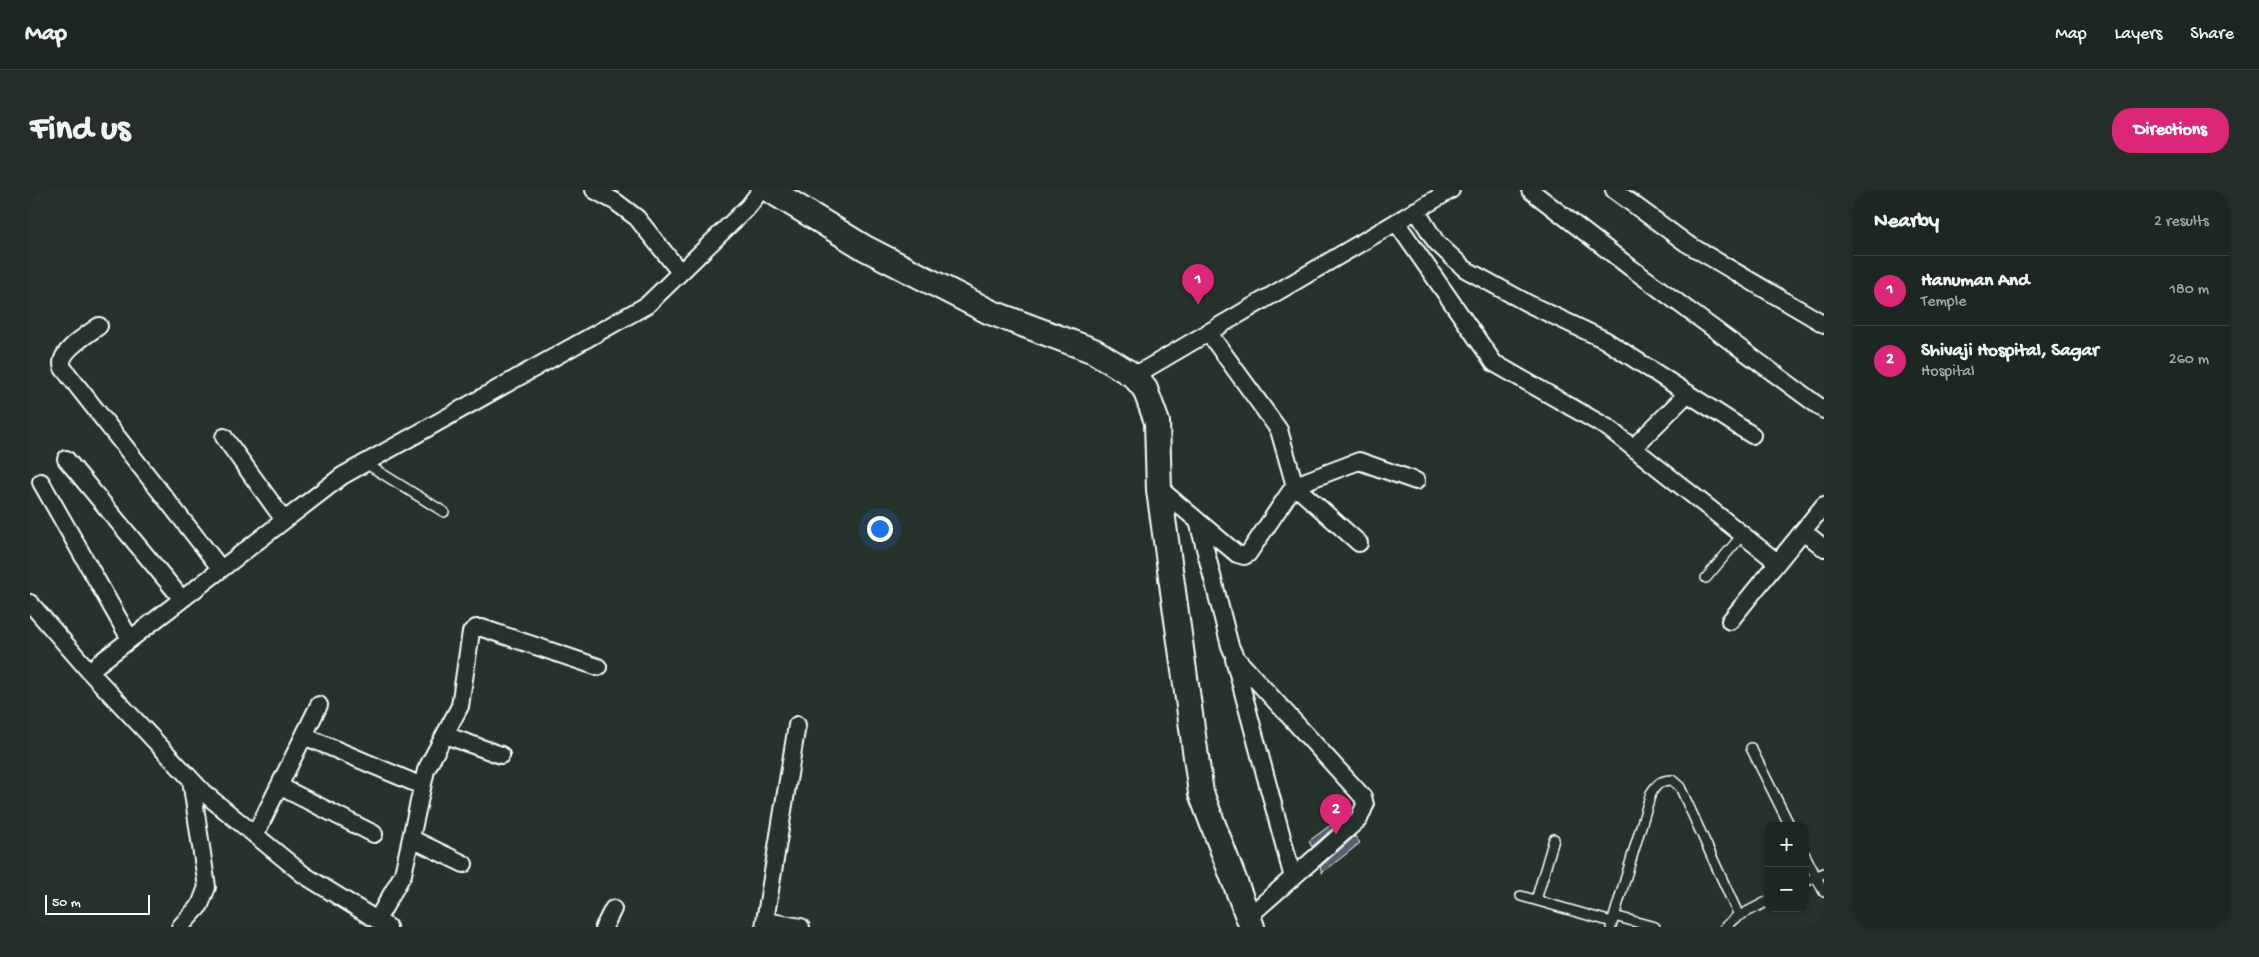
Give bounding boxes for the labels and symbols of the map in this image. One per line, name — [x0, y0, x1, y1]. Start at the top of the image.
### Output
pin: 1 — [1182, 264, 1214, 305]
your location — [867, 516, 893, 542]
pin: 2 — [1320, 794, 1352, 835]
scale bar — [45, 892, 150, 915]

